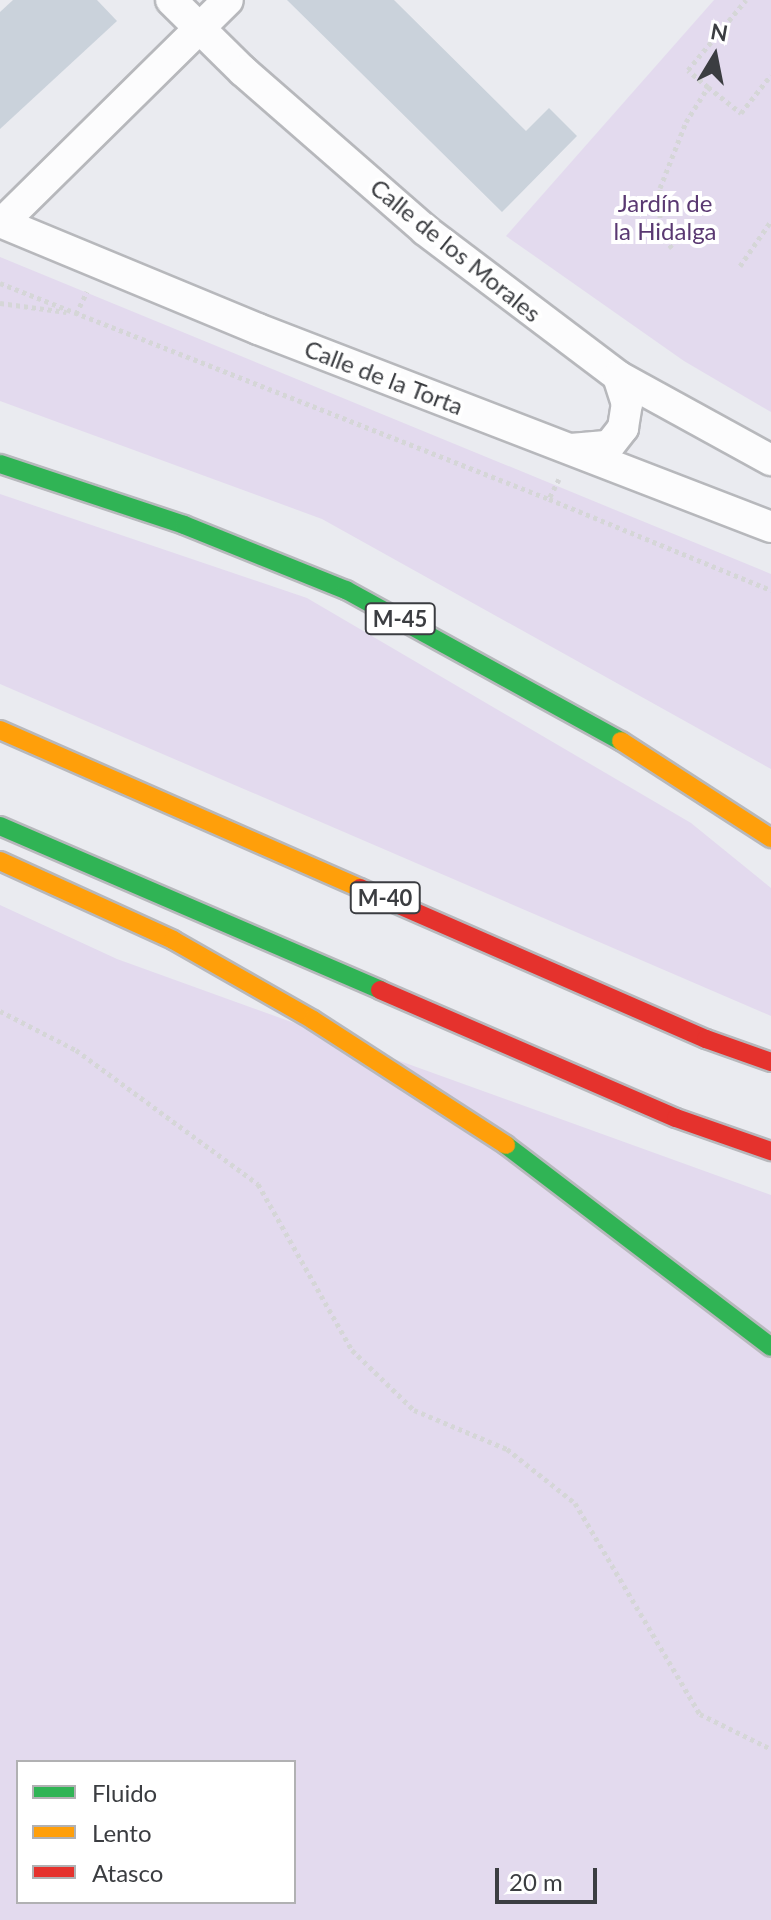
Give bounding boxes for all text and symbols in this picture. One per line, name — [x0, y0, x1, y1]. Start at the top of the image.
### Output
north arrow — [675, 16, 755, 96]
text: N — [709, 17, 730, 47]
street label: Calle de los Morales — [365, 172, 547, 328]
park label: Jardín de la Hidalga — [613, 189, 717, 245]
street label: Calle de la Torta — [300, 333, 468, 421]
road number: M-45 — [364, 601, 436, 637]
road number: M-40 — [349, 880, 421, 916]
legend — [16, 1760, 296, 1904]
text: Fluido — [92, 1778, 157, 1807]
text: Lento — [92, 1818, 152, 1847]
scale bar — [499, 1852, 601, 1902]
text: Atasco — [92, 1858, 163, 1887]
text: 20 m — [509, 1867, 563, 1896]

